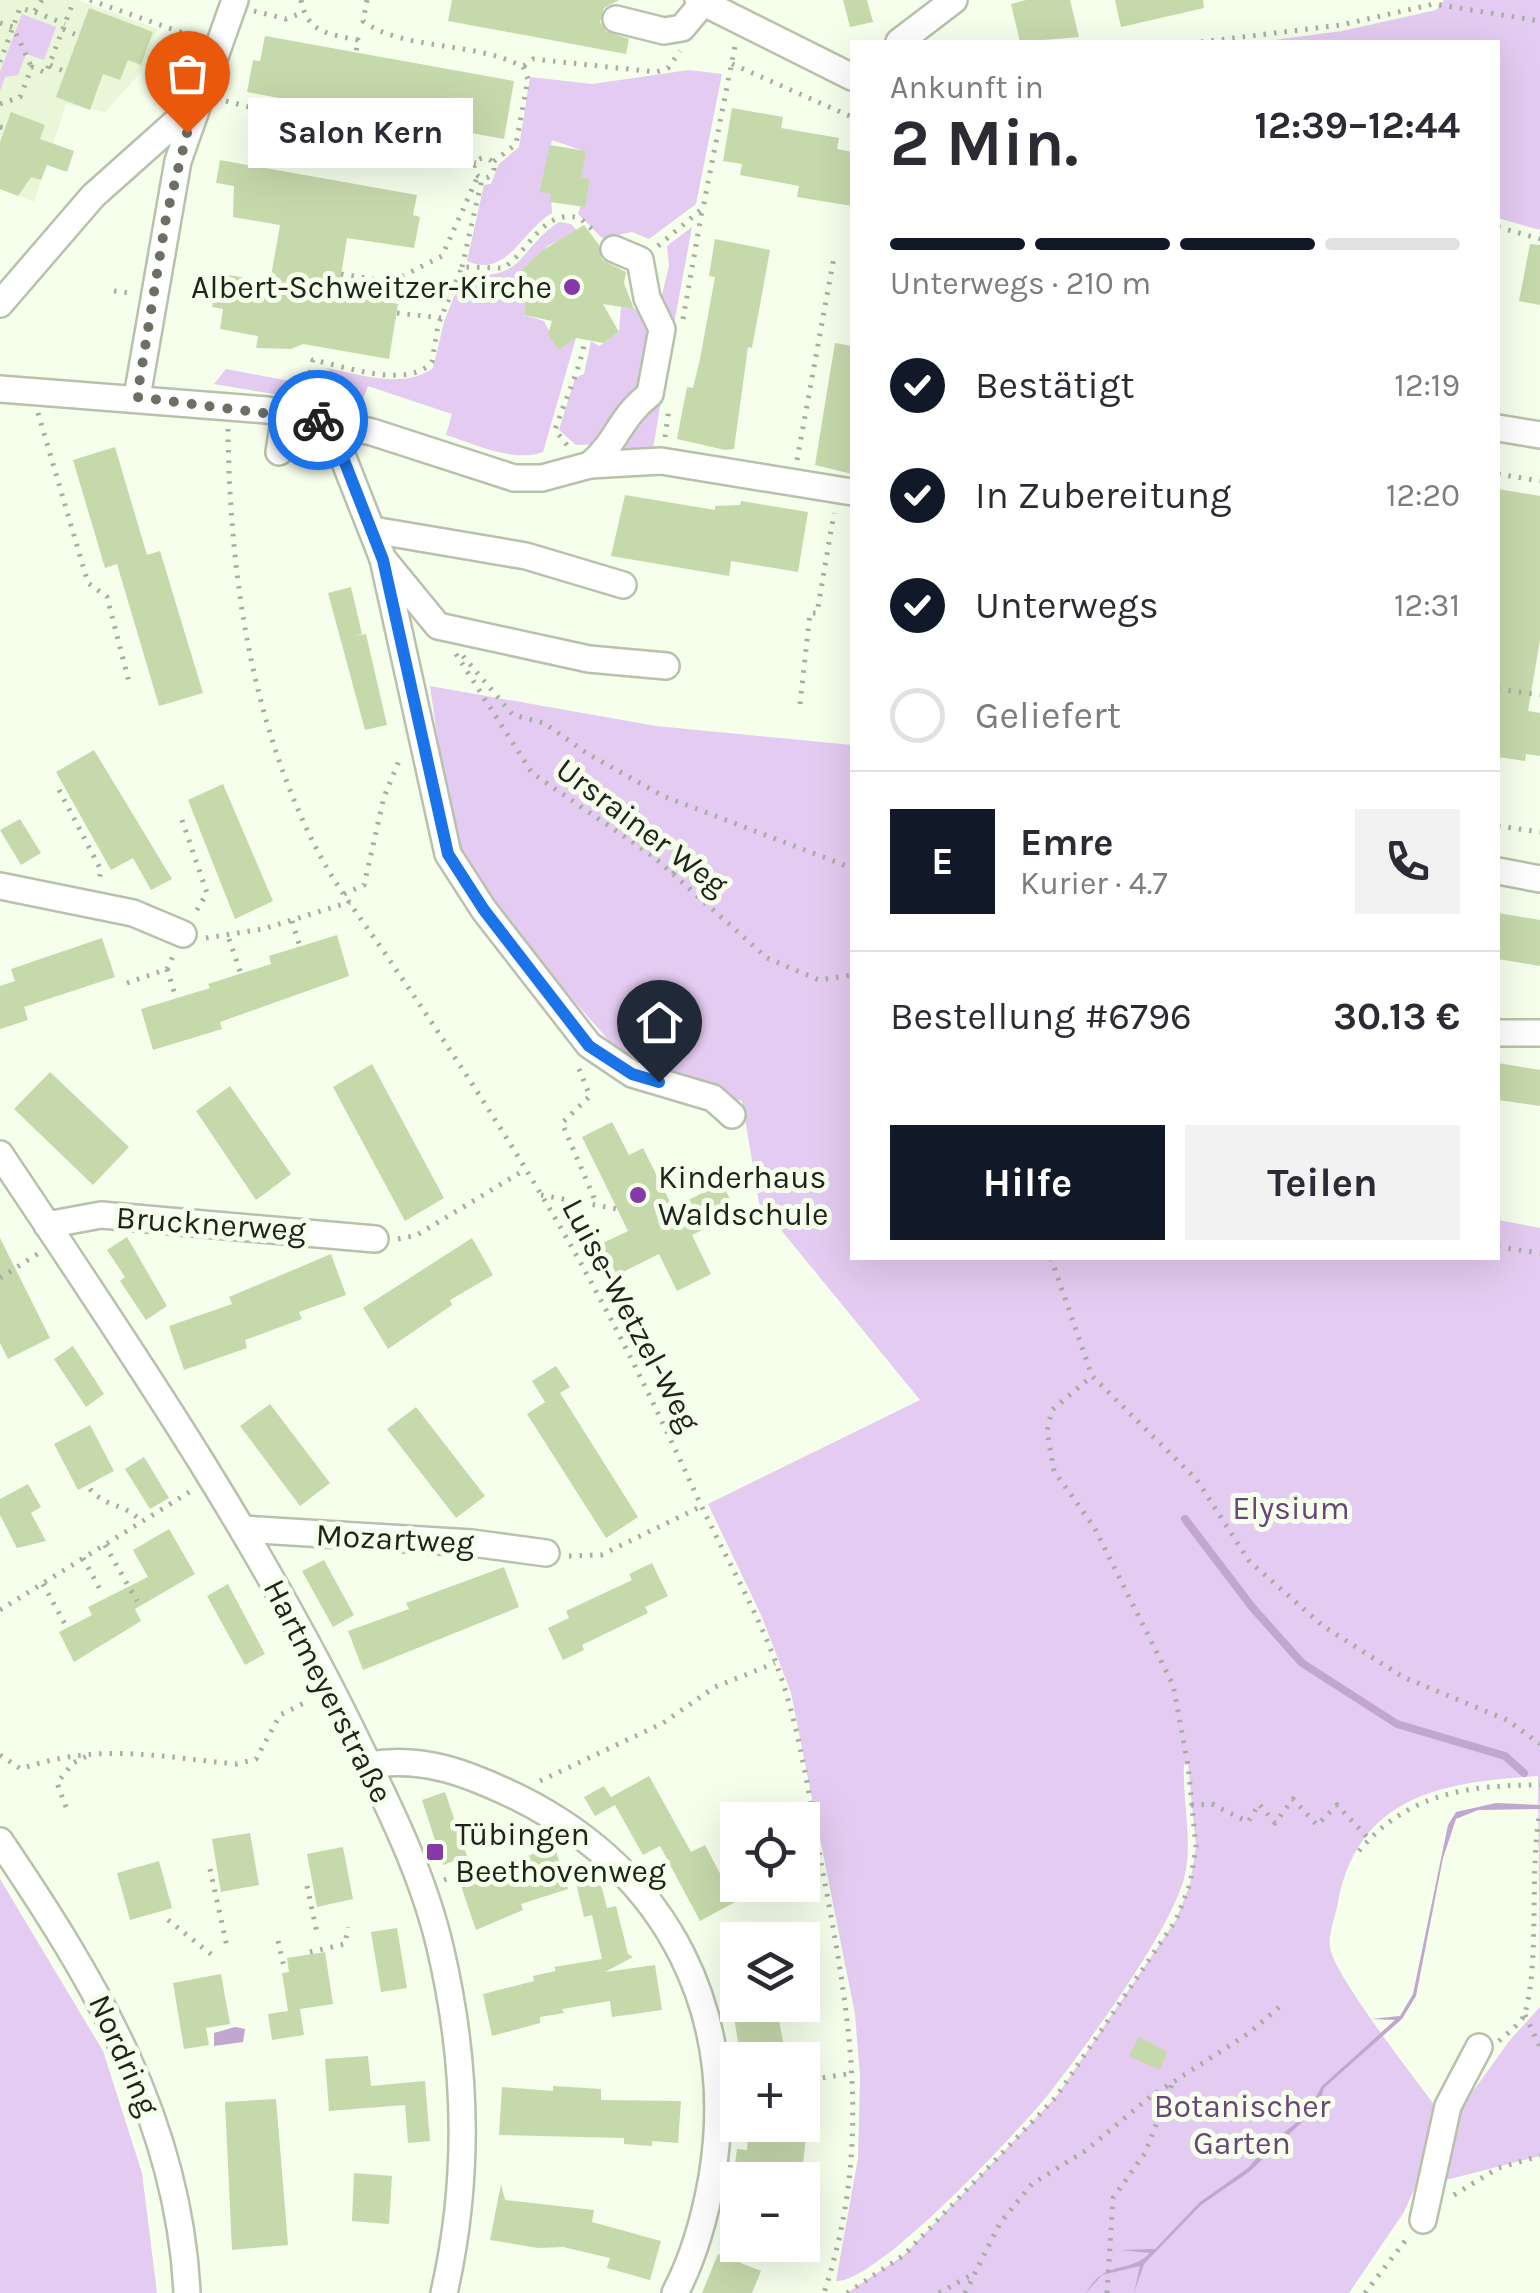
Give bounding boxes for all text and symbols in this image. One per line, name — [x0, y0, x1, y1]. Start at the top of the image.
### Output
pin — [145, 31, 230, 134]
icon: bag — [160, 46, 215, 101]
text: Ankunft in — [890, 69, 1044, 106]
callout: Salon Kern — [247, 98, 472, 168]
text: 12:39–12:44 — [1254, 103, 1460, 148]
text: 2 Min. — [890, 105, 1078, 181]
text: Salon Kern — [278, 114, 443, 151]
text: Unterwegs · 210 m — [890, 265, 1151, 302]
place label: Albert-Schweitzer-Kirche — [191, 269, 552, 306]
marker: Albert-Schweitzer-Kirche — [561, 276, 583, 298]
icon: check — [890, 358, 945, 413]
text: Bestätigt — [975, 363, 1135, 408]
text: 12:19 — [1394, 367, 1460, 404]
courier — [268, 370, 368, 470]
icon: bike — [291, 393, 346, 448]
icon: check — [890, 468, 945, 523]
text: In Zubereitung — [975, 473, 1231, 518]
text: 12:20 — [1386, 477, 1460, 514]
icon: check — [890, 578, 945, 633]
text: Unterwegs — [975, 583, 1159, 628]
text: 12:31 — [1394, 587, 1460, 624]
text: Geliefert — [975, 693, 1121, 738]
street label: Ursrainer Weg — [549, 751, 735, 903]
button: phone — [1355, 809, 1460, 914]
text: Emre — [1020, 820, 1113, 865]
text: E — [931, 839, 954, 884]
text: Kurier · 4.7 — [1020, 865, 1167, 902]
pin — [617, 980, 702, 1083]
text: Bestellung #6796 — [890, 994, 1192, 1039]
text: 30.13 € — [1333, 994, 1460, 1039]
icon: home — [632, 995, 687, 1050]
button: Hilfe — [890, 1125, 1165, 1240]
button: Teilen — [1185, 1125, 1460, 1240]
place label: Kinderhaus Waldschule — [658, 1159, 829, 1233]
marker: Kinderhaus Waldschule — [627, 1184, 649, 1206]
street label: Luise-Wetzel-Weg — [554, 1192, 708, 1438]
street label: Brucknerweg — [115, 1199, 307, 1249]
park label: Elysium — [1232, 1490, 1350, 1527]
street label: Mozartweg — [315, 1516, 475, 1562]
street label: Hartmeyerstraße — [256, 1573, 400, 1809]
map controls — [720, 1802, 820, 2262]
button: locate — [720, 1802, 820, 1902]
place label: Tübingen Beethovenweg — [455, 1816, 666, 1890]
marker: Tübingen Beethovenweg — [424, 1841, 446, 1863]
button: layers — [720, 1922, 820, 2022]
street label: Nordring — [81, 1989, 167, 2121]
button: + — [720, 2042, 820, 2142]
park label: Botanischer Garten — [1154, 2088, 1331, 2162]
button: − — [720, 2162, 820, 2262]

